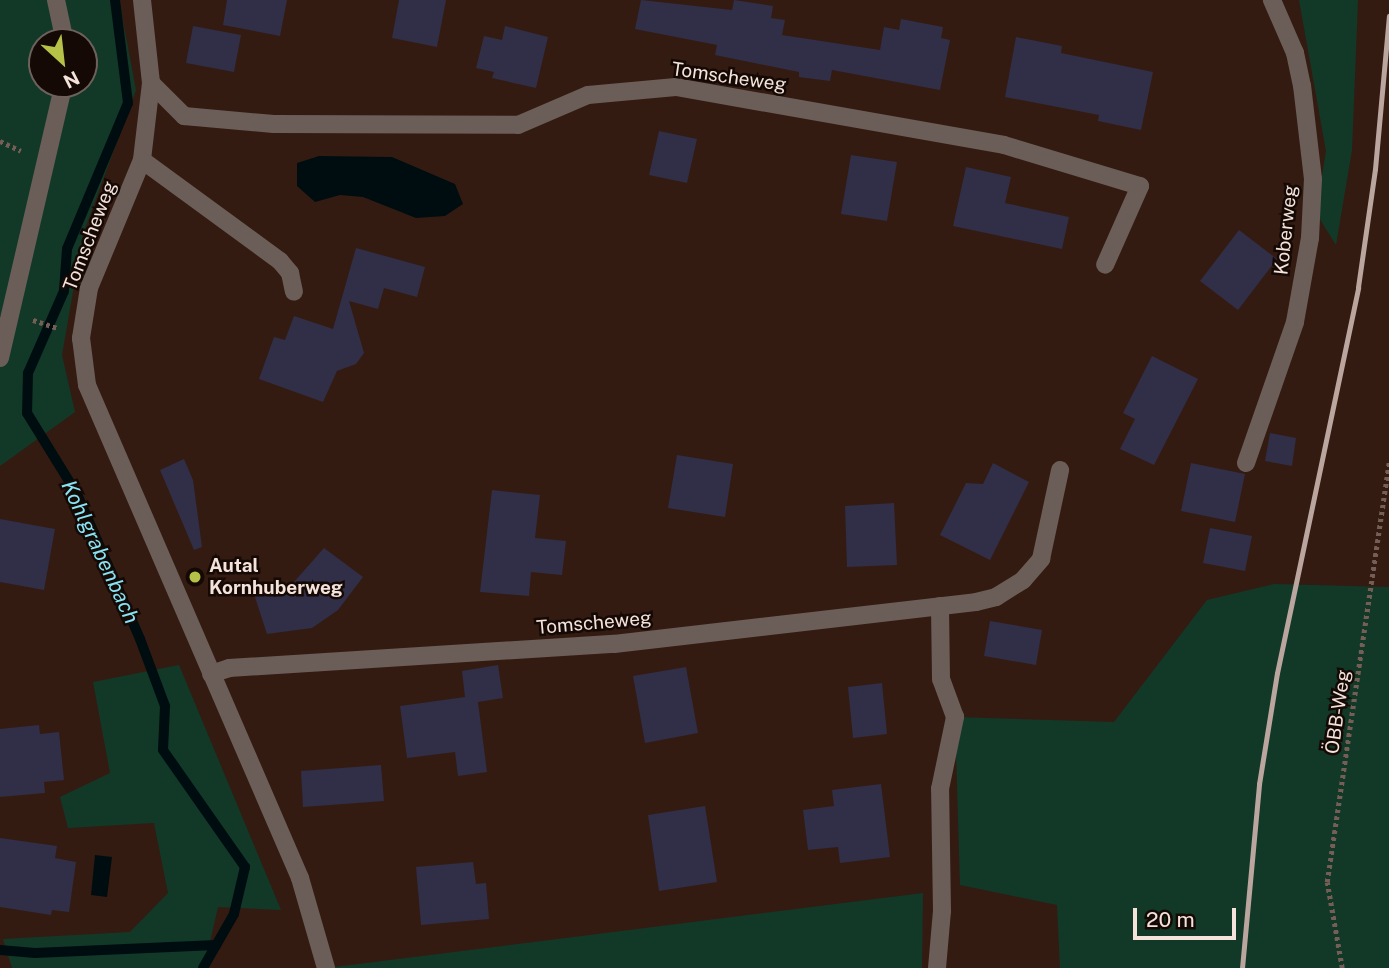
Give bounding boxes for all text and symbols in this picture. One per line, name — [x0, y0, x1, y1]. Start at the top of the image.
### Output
north arrow — [28, 28, 98, 98]
street label: Tomscheweg — [670, 58, 788, 96]
text: N — [60, 67, 83, 93]
street label: Tomscheweg — [59, 178, 121, 294]
street label: Koberweg — [1270, 184, 1302, 276]
water label: Kohlgrabenbach — [56, 476, 144, 628]
place label: Autal Kornhuberweg — [209, 555, 343, 599]
marker: Autal Kornhuberweg — [187, 569, 203, 585]
street label: Tomscheweg — [535, 607, 653, 639]
street label: ÖBB-Weg — [1321, 668, 1355, 756]
scale bar — [1137, 894, 1240, 938]
text: 20 m — [1146, 907, 1195, 932]

